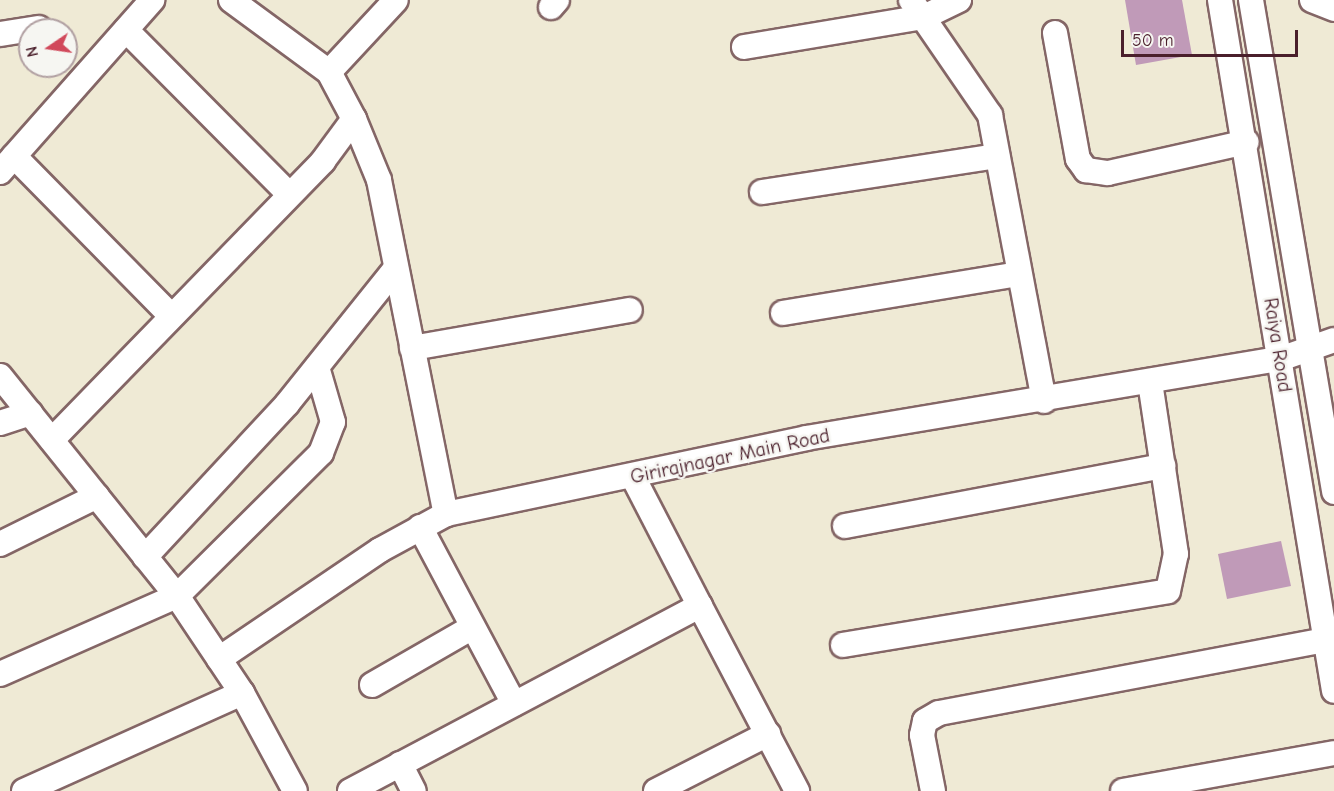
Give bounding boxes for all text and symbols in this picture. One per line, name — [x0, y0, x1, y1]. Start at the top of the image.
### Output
north arrow — [18, 18, 78, 78]
scale bar — [1124, 18, 1301, 56]
text: 50 m — [1132, 30, 1174, 51]
text: N — [22, 44, 42, 59]
street label: Raiya Road — [1259, 296, 1297, 394]
street label: Girirajnagar Main Road — [628, 423, 832, 489]

